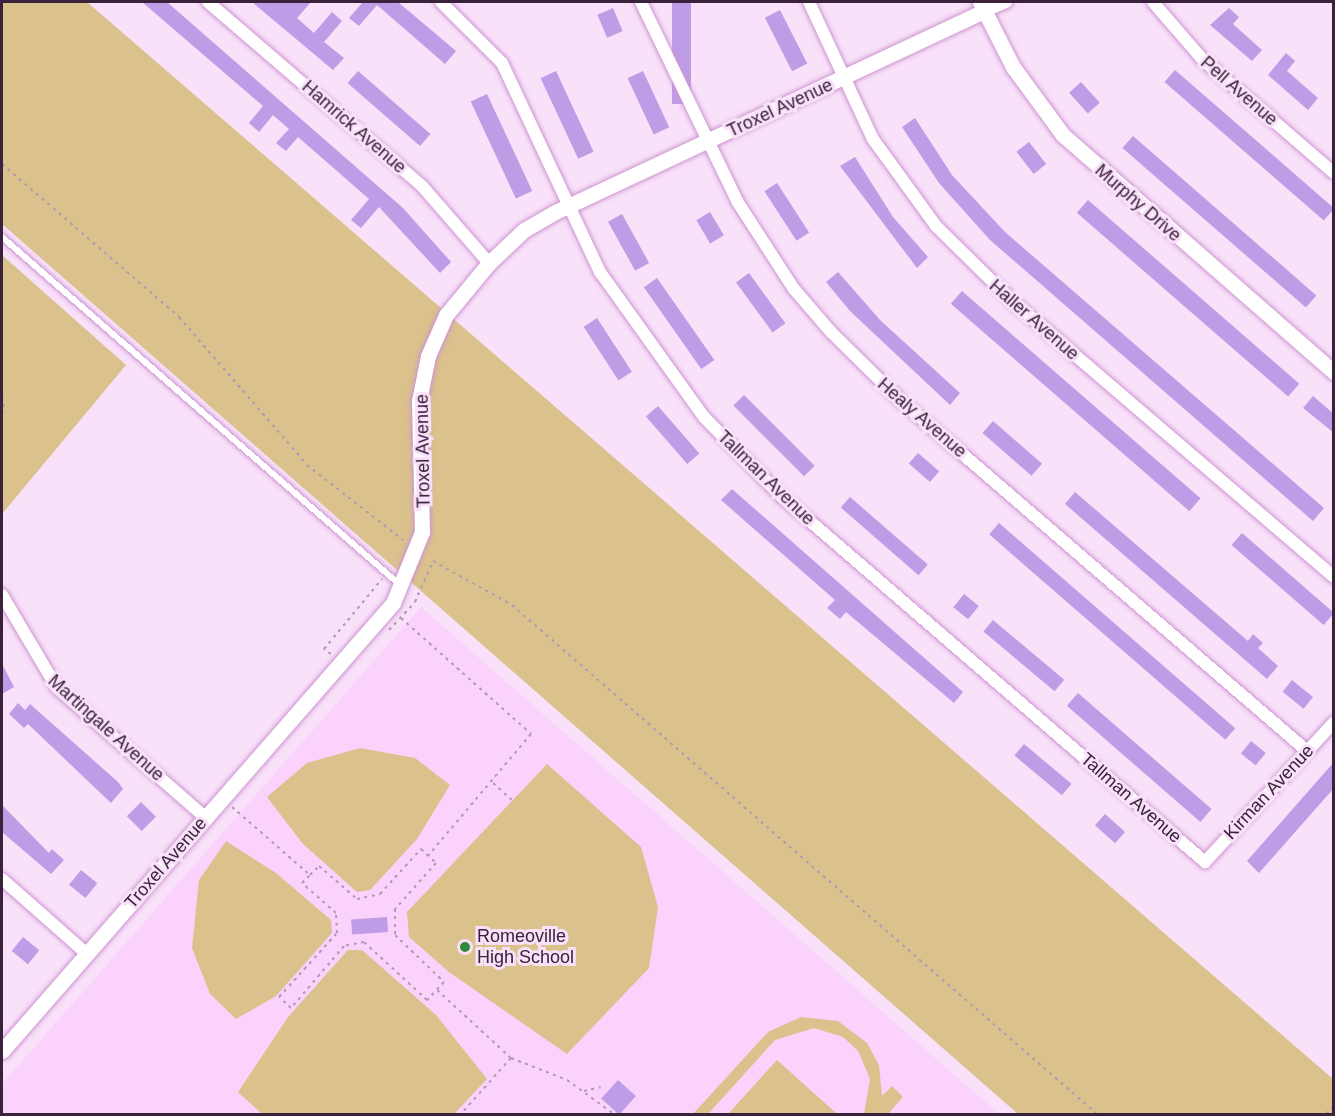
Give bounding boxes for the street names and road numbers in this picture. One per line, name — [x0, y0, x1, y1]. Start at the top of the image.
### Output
street label: Pell Avenue — [1196, 51, 1282, 131]
street label: Troxel Avenue — [723, 74, 837, 142]
street label: Hamrick Avenue — [297, 76, 411, 178]
street label: Murphy Drive — [1091, 160, 1185, 246]
street label: Haller Avenue — [984, 275, 1084, 365]
street label: Healy Avenue — [873, 373, 971, 463]
street label: Troxel Avenue — [411, 393, 435, 509]
street label: Tallman Avenue — [713, 426, 819, 530]
street label: Martingale Avenue — [43, 670, 169, 786]
street label: Kirman Avenue — [1219, 740, 1319, 844]
street label: Tallman Avenue — [1076, 748, 1186, 848]
street label: Troxel Avenue — [120, 812, 212, 914]

